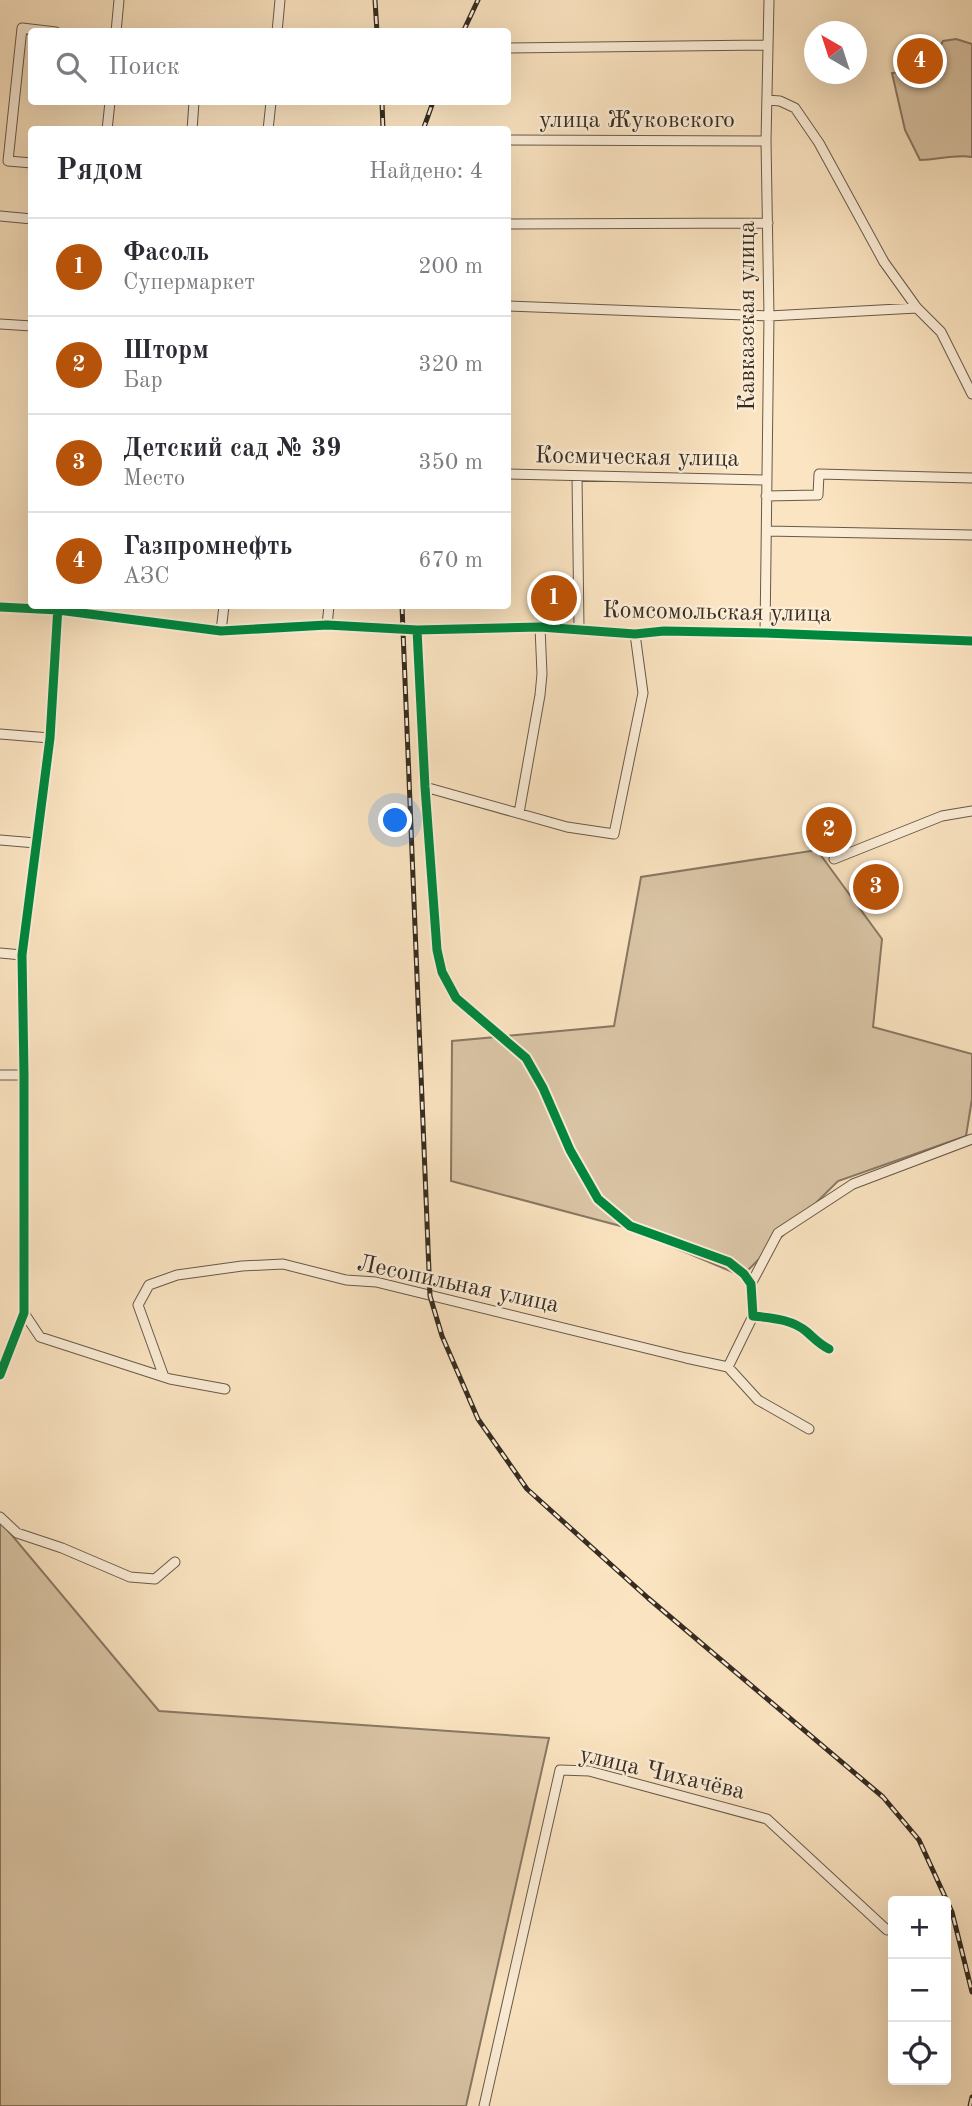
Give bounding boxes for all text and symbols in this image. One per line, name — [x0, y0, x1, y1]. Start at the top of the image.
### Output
north arrow — [804, 21, 867, 84]
search box — [28, 28, 511, 105]
pin: 4 — [897, 35, 943, 87]
icon: search — [52, 48, 90, 86]
text: Поиск — [108, 54, 180, 80]
street label: улица Жуковского — [539, 109, 735, 133]
text: Рядом — [56, 156, 143, 186]
text: Найдено: 4 — [369, 160, 483, 183]
street label: Кавказская улица — [736, 221, 760, 411]
text: Фасоль — [123, 240, 209, 266]
text: 1 — [72, 255, 86, 278]
text: 200 m — [418, 255, 483, 278]
text: Супермаркет — [123, 271, 255, 294]
text: Шторм — [123, 338, 209, 364]
text: 2 — [72, 353, 86, 376]
text: 320 m — [418, 353, 483, 376]
text: Бар — [123, 369, 163, 392]
text: Детский сад № 39 — [123, 436, 341, 462]
street label: Космическая улица — [535, 444, 740, 472]
text: 3 — [72, 451, 86, 474]
text: 350 m — [418, 451, 483, 474]
text: Место — [123, 467, 185, 490]
text: Газпромнефть — [123, 534, 292, 560]
text: 4 — [72, 549, 86, 572]
text: 670 m — [418, 549, 483, 572]
text: АЗС — [123, 565, 170, 588]
pin: 1 — [531, 572, 577, 624]
street label: Комсомольская улица — [602, 599, 832, 627]
your location — [378, 803, 412, 837]
pin: 2 — [806, 804, 852, 856]
pin: 3 — [853, 861, 899, 913]
street label: Лесопильная улица — [355, 1252, 561, 1318]
street label: улица Чихачёва — [577, 1743, 747, 1805]
map controls — [888, 1896, 951, 2085]
button: + — [888, 1896, 951, 1959]
button: − — [888, 1959, 951, 2022]
button: locate — [888, 2022, 951, 2085]

